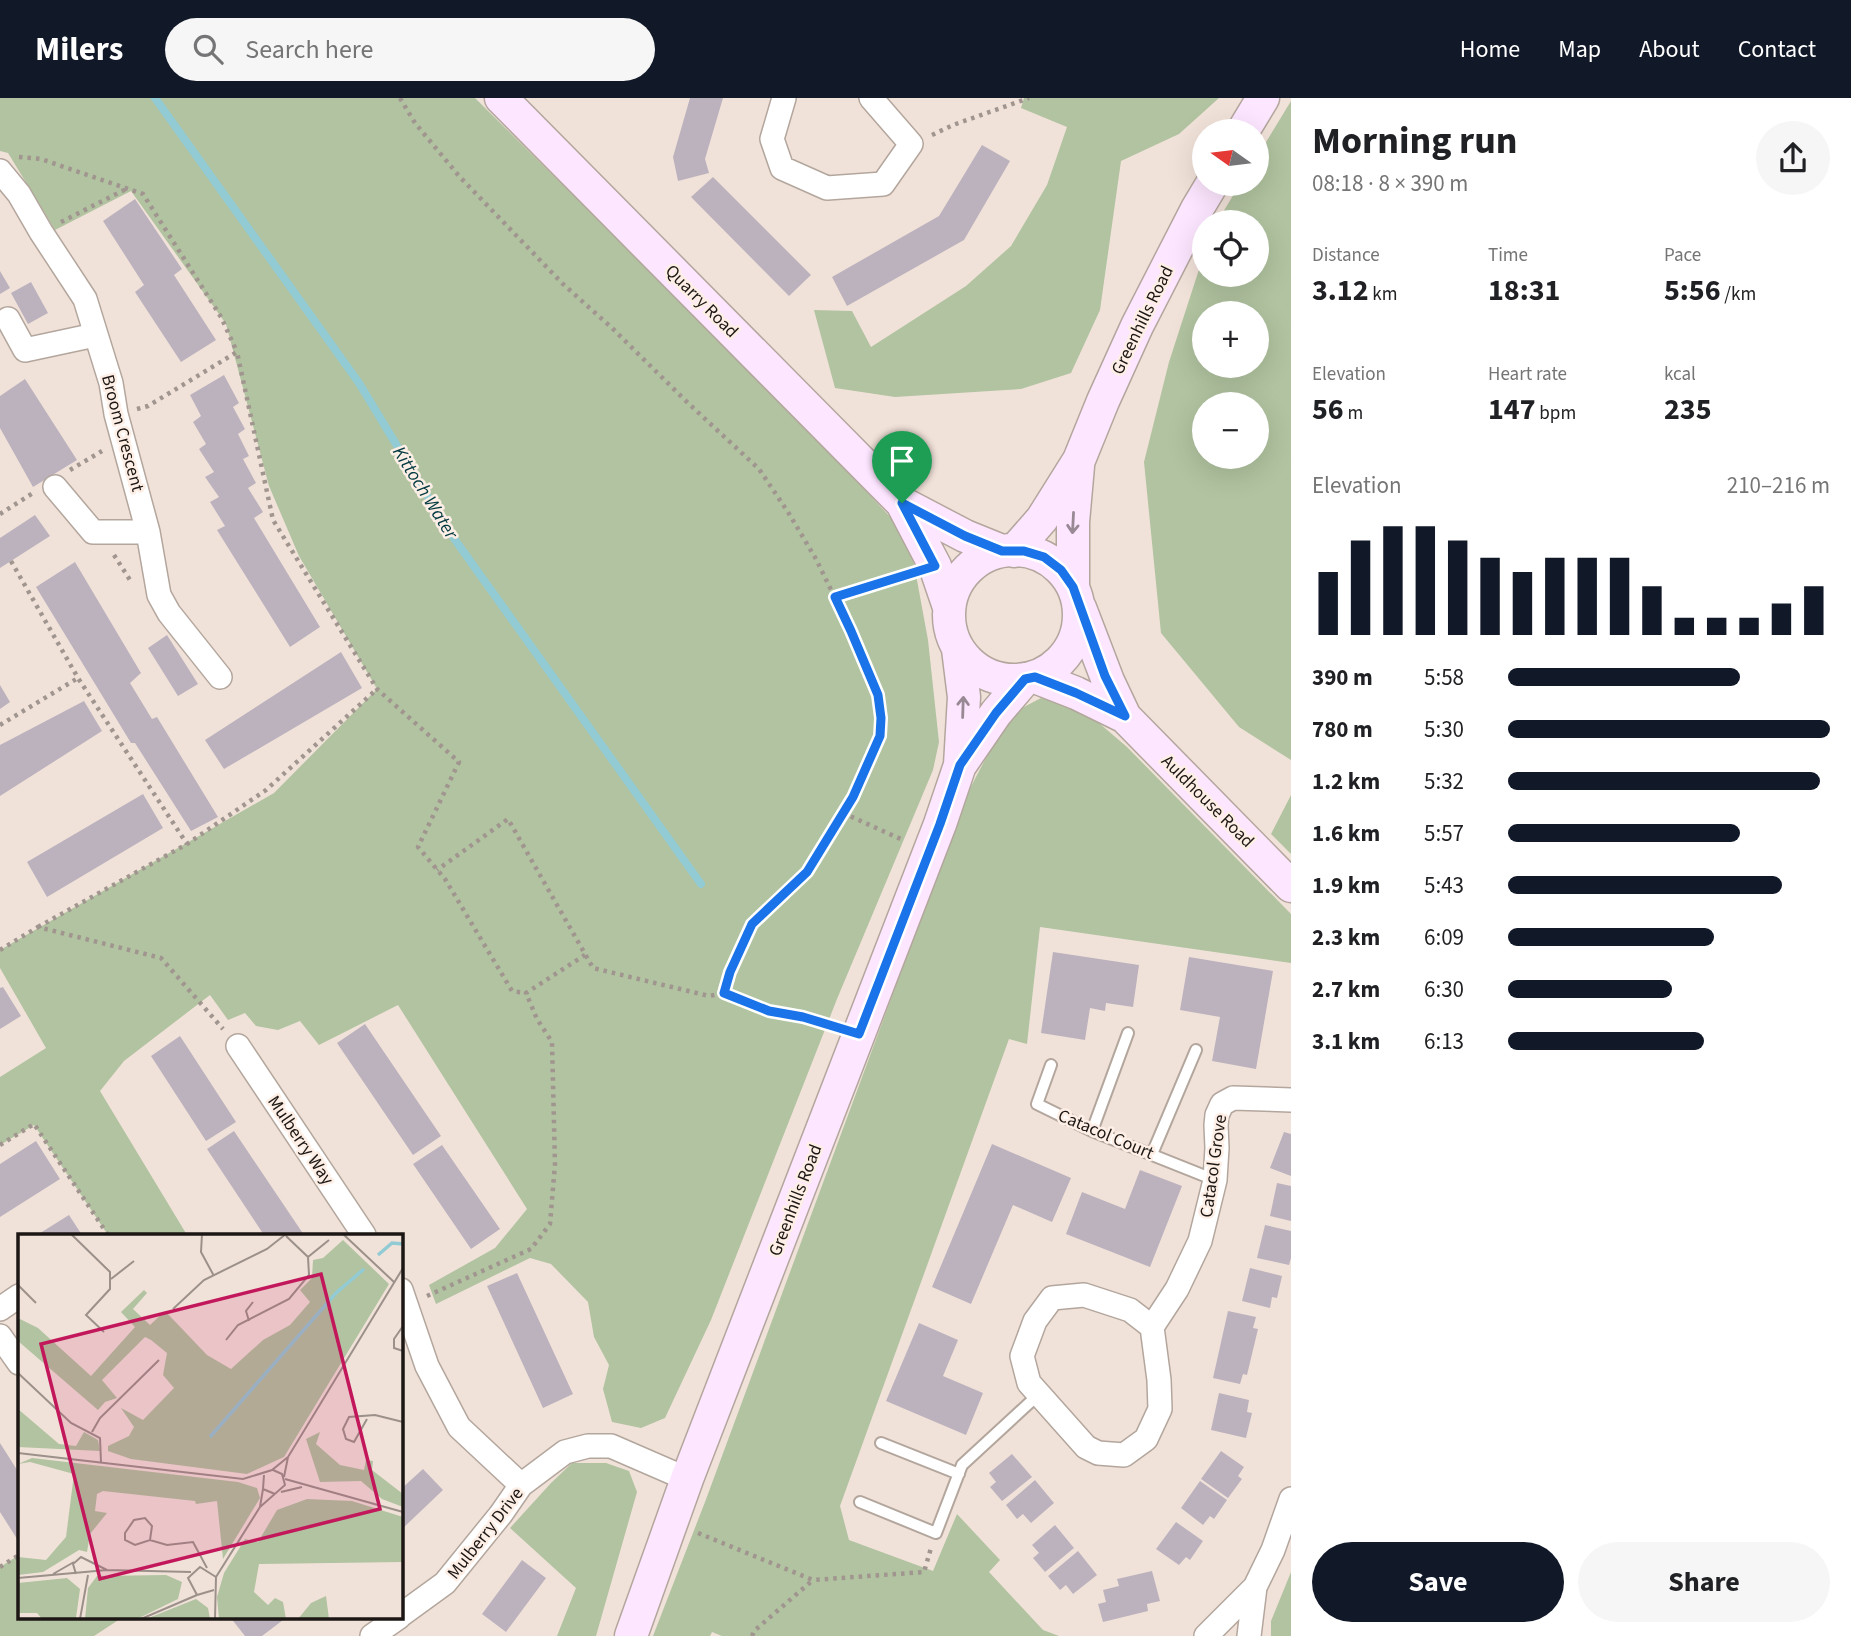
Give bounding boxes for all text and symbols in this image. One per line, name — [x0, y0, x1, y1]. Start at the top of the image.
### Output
search box — [165, 18, 655, 81]
text: Milers — [35, 26, 123, 73]
icon: search — [189, 30, 227, 68]
text: Search here — [245, 31, 373, 68]
text: Home — [1460, 32, 1520, 67]
text: Map — [1558, 32, 1601, 67]
text: About — [1639, 32, 1700, 67]
text: Contact — [1738, 32, 1816, 67]
text: Morning run — [1312, 114, 1517, 168]
north arrow — [1192, 119, 1269, 196]
map controls — [1192, 119, 1269, 469]
button: share — [1756, 121, 1830, 195]
text: 08:18 · 8 × 390 m — [1312, 167, 1468, 200]
button: locate — [1192, 210, 1269, 287]
text: Distance — [1312, 242, 1380, 269]
text: Time — [1488, 242, 1528, 269]
text: Pace — [1664, 242, 1701, 269]
street label: Quarry Road — [659, 259, 744, 344]
street label: Greenhills Road — [1105, 262, 1180, 379]
text: 3.12 — [1312, 269, 1369, 312]
text: 18:31 — [1488, 269, 1560, 312]
text: 5:56 — [1664, 269, 1721, 312]
text: km — [1369, 281, 1398, 308]
text: /km — [1721, 281, 1756, 308]
button: + — [1192, 301, 1269, 378]
text: Elevation — [1312, 361, 1386, 388]
text: Heart rate — [1488, 361, 1567, 388]
text: kcal — [1664, 361, 1696, 388]
street label: Broom Crescent — [95, 372, 150, 494]
text: 56 — [1312, 388, 1344, 431]
text: 147 — [1488, 388, 1536, 431]
text: 235 — [1664, 388, 1712, 431]
button: − — [1192, 392, 1269, 469]
text: m — [1344, 400, 1363, 427]
text: bpm — [1536, 400, 1576, 427]
pin — [872, 431, 932, 503]
water label: Kittoch Water — [385, 441, 465, 546]
icon: arrive — [883, 442, 921, 480]
text: Elevation — [1312, 469, 1402, 502]
text: 210–216 m — [1727, 469, 1830, 502]
one-way arrow — [1067, 512, 1080, 535]
text: 390 m — [1312, 661, 1373, 694]
text: 5:58 — [1424, 661, 1464, 694]
one-way arrow — [957, 695, 970, 718]
text: 780 m — [1312, 713, 1373, 746]
text: 5:30 — [1424, 713, 1464, 746]
street label: Auldhouse Road — [1156, 749, 1260, 853]
text: 1.2 km — [1312, 765, 1380, 798]
text: 5:32 — [1424, 765, 1464, 798]
text: 1.6 km — [1312, 817, 1380, 850]
text: 5:57 — [1424, 817, 1464, 850]
text: 1.9 km — [1312, 869, 1380, 902]
text: 5:43 — [1424, 869, 1464, 902]
text: 2.3 km — [1312, 921, 1380, 954]
text: 6:09 — [1424, 921, 1464, 954]
text: 2.7 km — [1312, 973, 1380, 1006]
text: 6:30 — [1424, 973, 1464, 1006]
text: 3.1 km — [1312, 1025, 1380, 1058]
text: 6:13 — [1424, 1025, 1464, 1058]
street label: Mulberry Way — [262, 1091, 340, 1190]
street label: Catacol Court — [1054, 1103, 1158, 1166]
street label: Catacol Grove — [1194, 1113, 1233, 1219]
street label: Greenhills Road — [763, 1141, 828, 1260]
inset map — [18, 1234, 402, 1618]
street label: Mulberry Drive — [442, 1482, 529, 1584]
button: Save — [1312, 1542, 1564, 1622]
button: Share — [1578, 1542, 1830, 1622]

